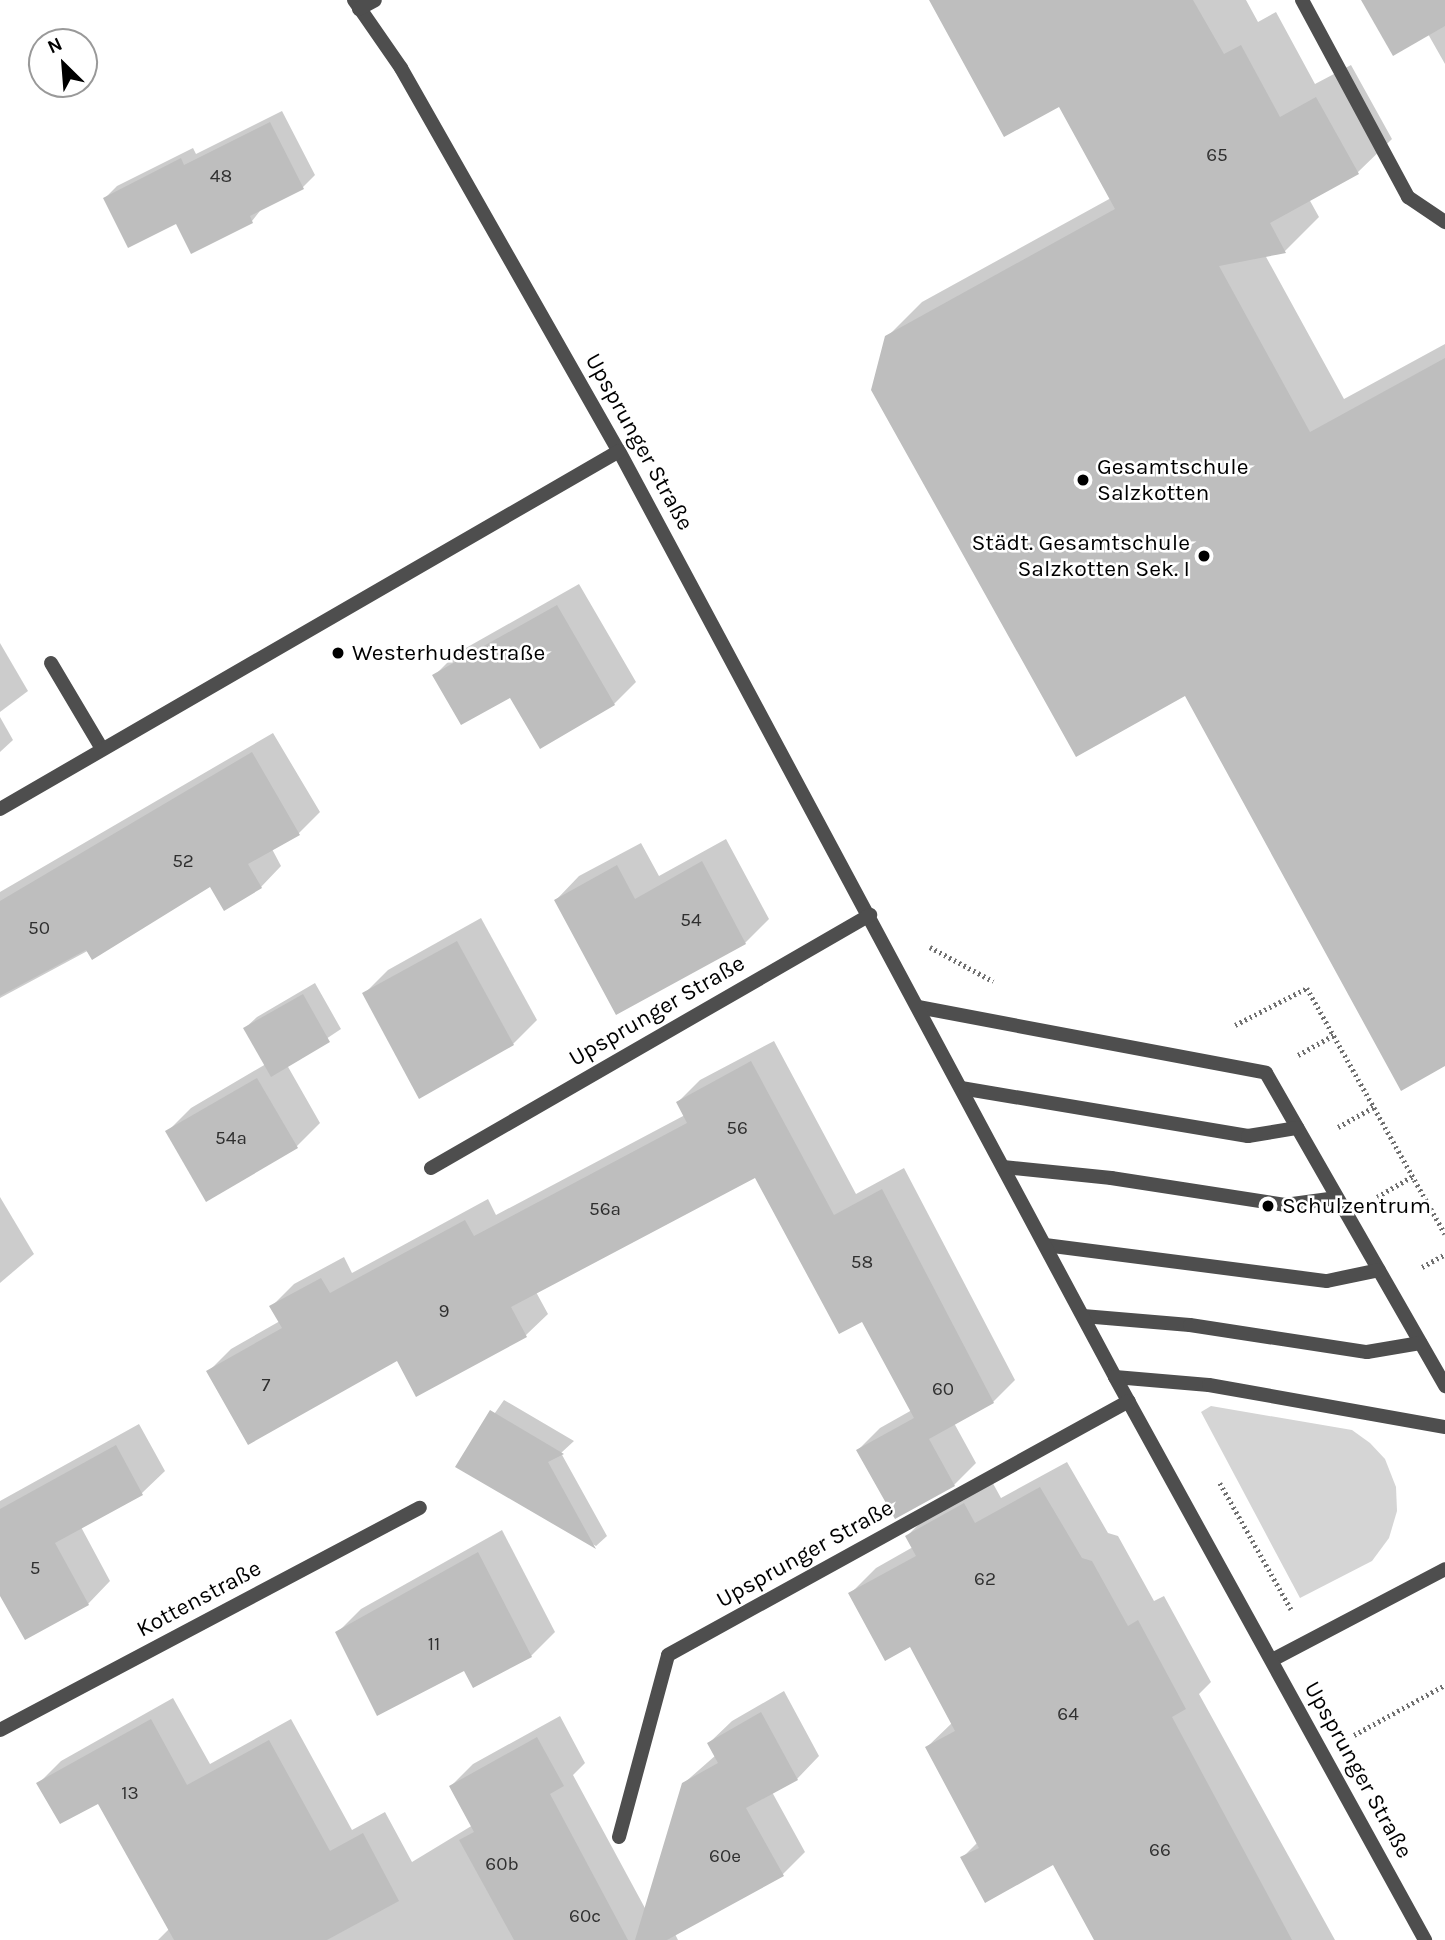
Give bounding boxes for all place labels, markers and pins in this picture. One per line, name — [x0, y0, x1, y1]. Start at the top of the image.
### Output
place label: Gesamtschule Salzkotten — [1097, 453, 1249, 507]
marker: Gesamtschule Salzkotten — [1075, 472, 1091, 488]
place label: Städt. Gesamtschule Salzkotten Sek. I — [971, 529, 1190, 583]
marker: Städt. Gesamtschule Salzkotten Sek. I — [1196, 548, 1212, 564]
place label: Westerhudestraße — [352, 639, 545, 667]
marker: Westerhudestraße — [330, 645, 346, 661]
place label: Schulzentrum — [1282, 1192, 1431, 1220]
marker: Schulzentrum — [1260, 1198, 1276, 1214]

